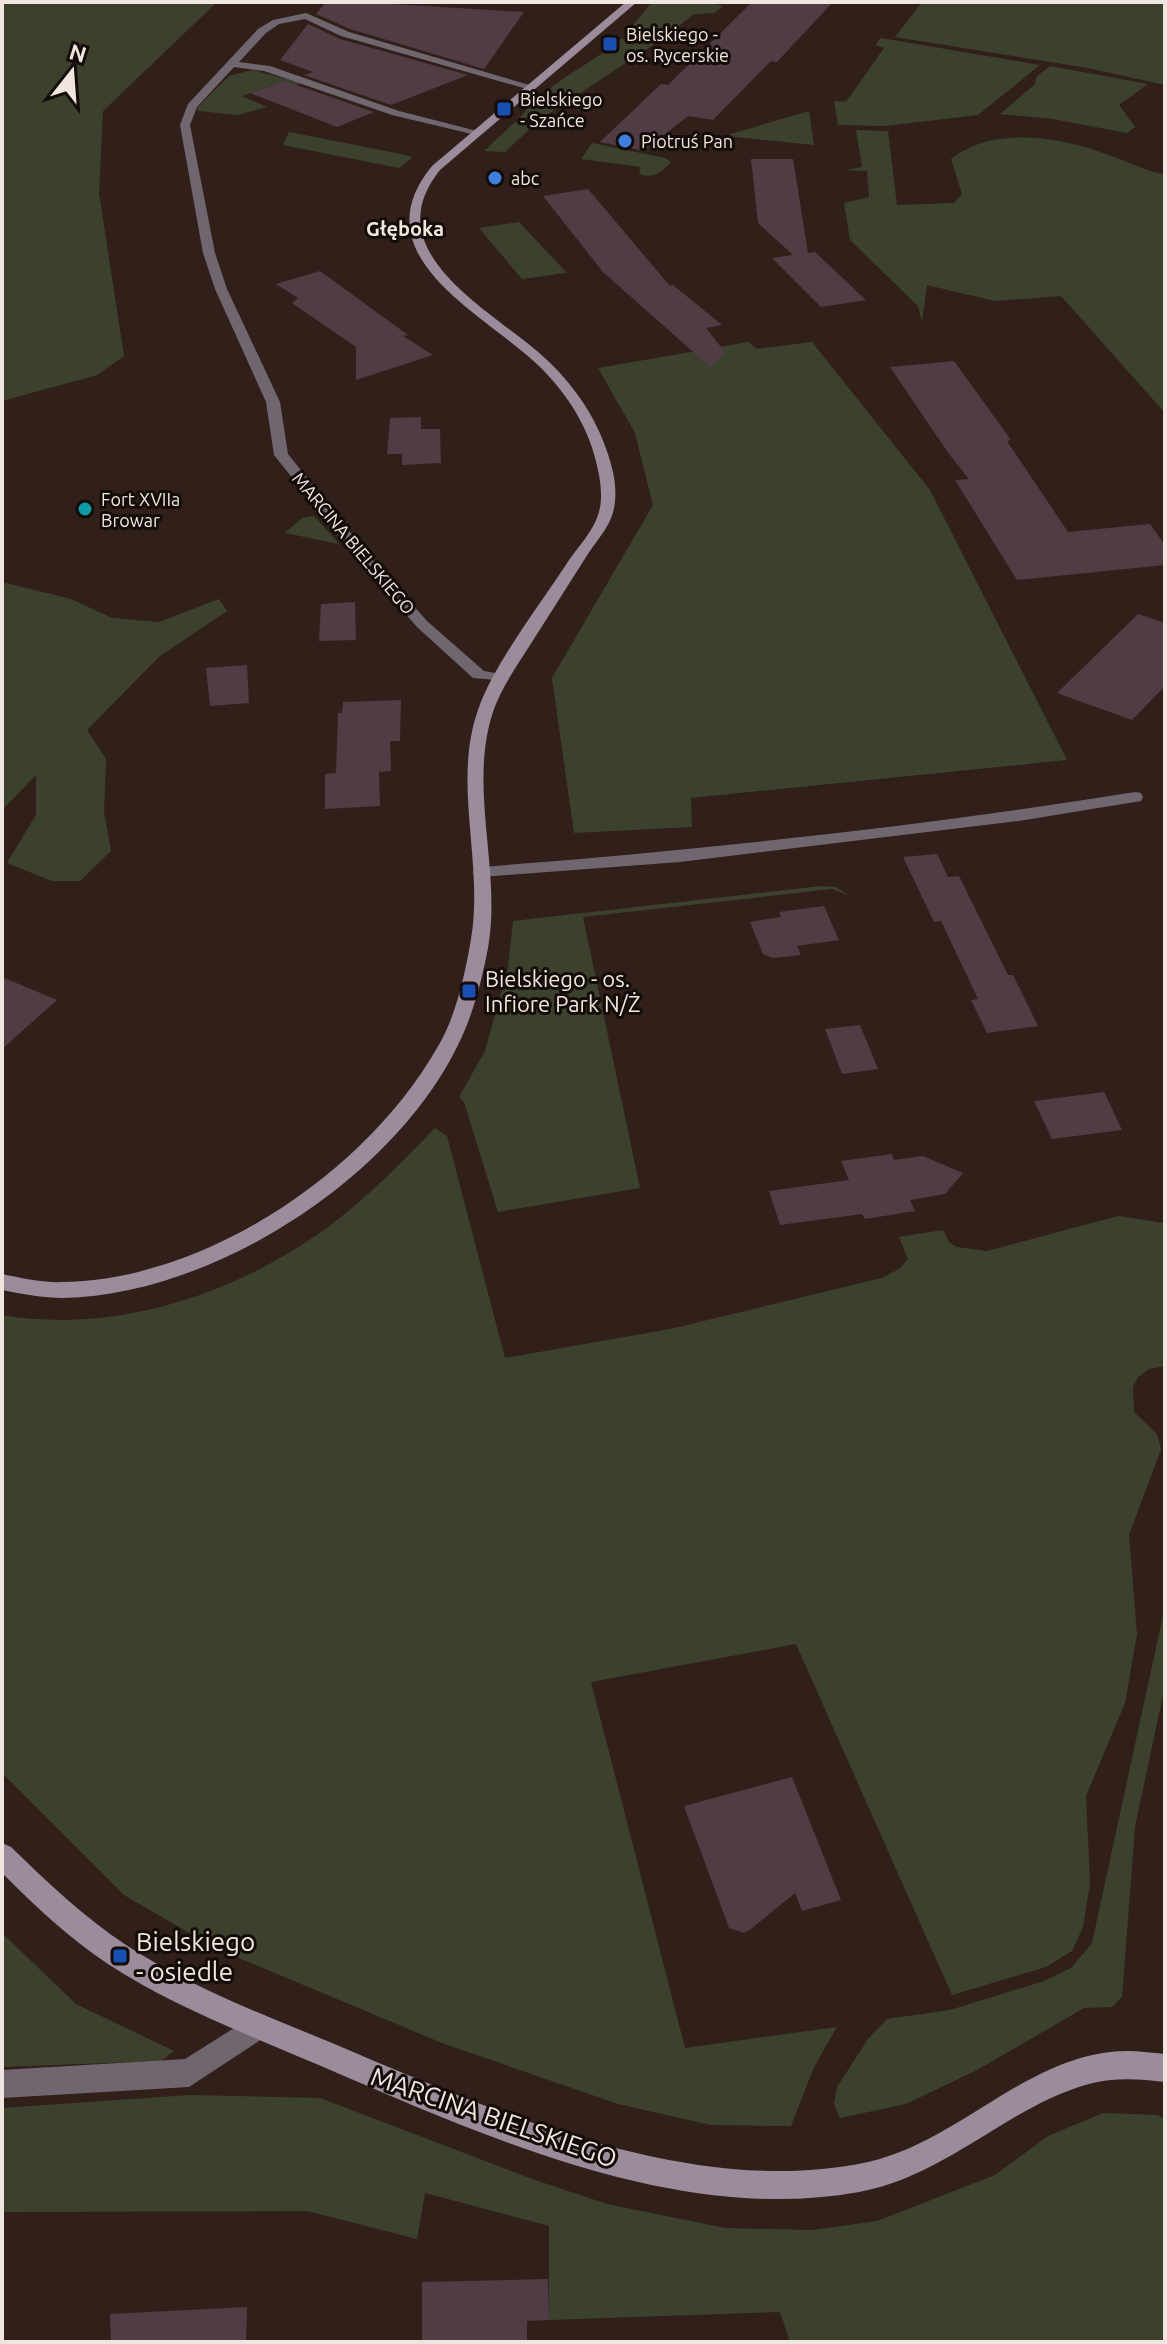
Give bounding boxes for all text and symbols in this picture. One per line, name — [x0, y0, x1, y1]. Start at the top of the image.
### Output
place label: Bielskiego - os. Rycerskie — [626, 24, 729, 65]
north arrow — [32, 32, 112, 112]
marker: Bielskiego - os. Rycerskie — [601, 35, 619, 53]
text: N — [66, 38, 90, 67]
place label: Bielskiego - Szańce — [520, 89, 603, 130]
marker: Bielskiego - Szańce — [495, 100, 513, 118]
place label: Piotruś Pan — [641, 131, 733, 151]
marker: Piotruś Pan — [616, 132, 634, 150]
place label: abc — [511, 168, 539, 188]
marker: abc — [486, 169, 504, 187]
district label: Głęboka — [366, 217, 444, 240]
street label: MARCINA BIELSKIEGO — [289, 468, 419, 618]
place label: Fort XVIIa Browar — [101, 489, 180, 530]
marker: Fort XVIIa Browar — [76, 500, 94, 518]
place label: Bielskiego - os. Infiore Park N/Ż — [485, 966, 641, 1016]
marker: Bielskiego - os. Infiore Park N/Ż — [460, 982, 478, 1000]
place label: Bielskiego - osiedle — [136, 1927, 255, 1986]
marker: Bielskiego - osiedle — [111, 1947, 129, 1965]
street label: MARCINA BIELSKIEGO — [367, 2061, 621, 2173]

